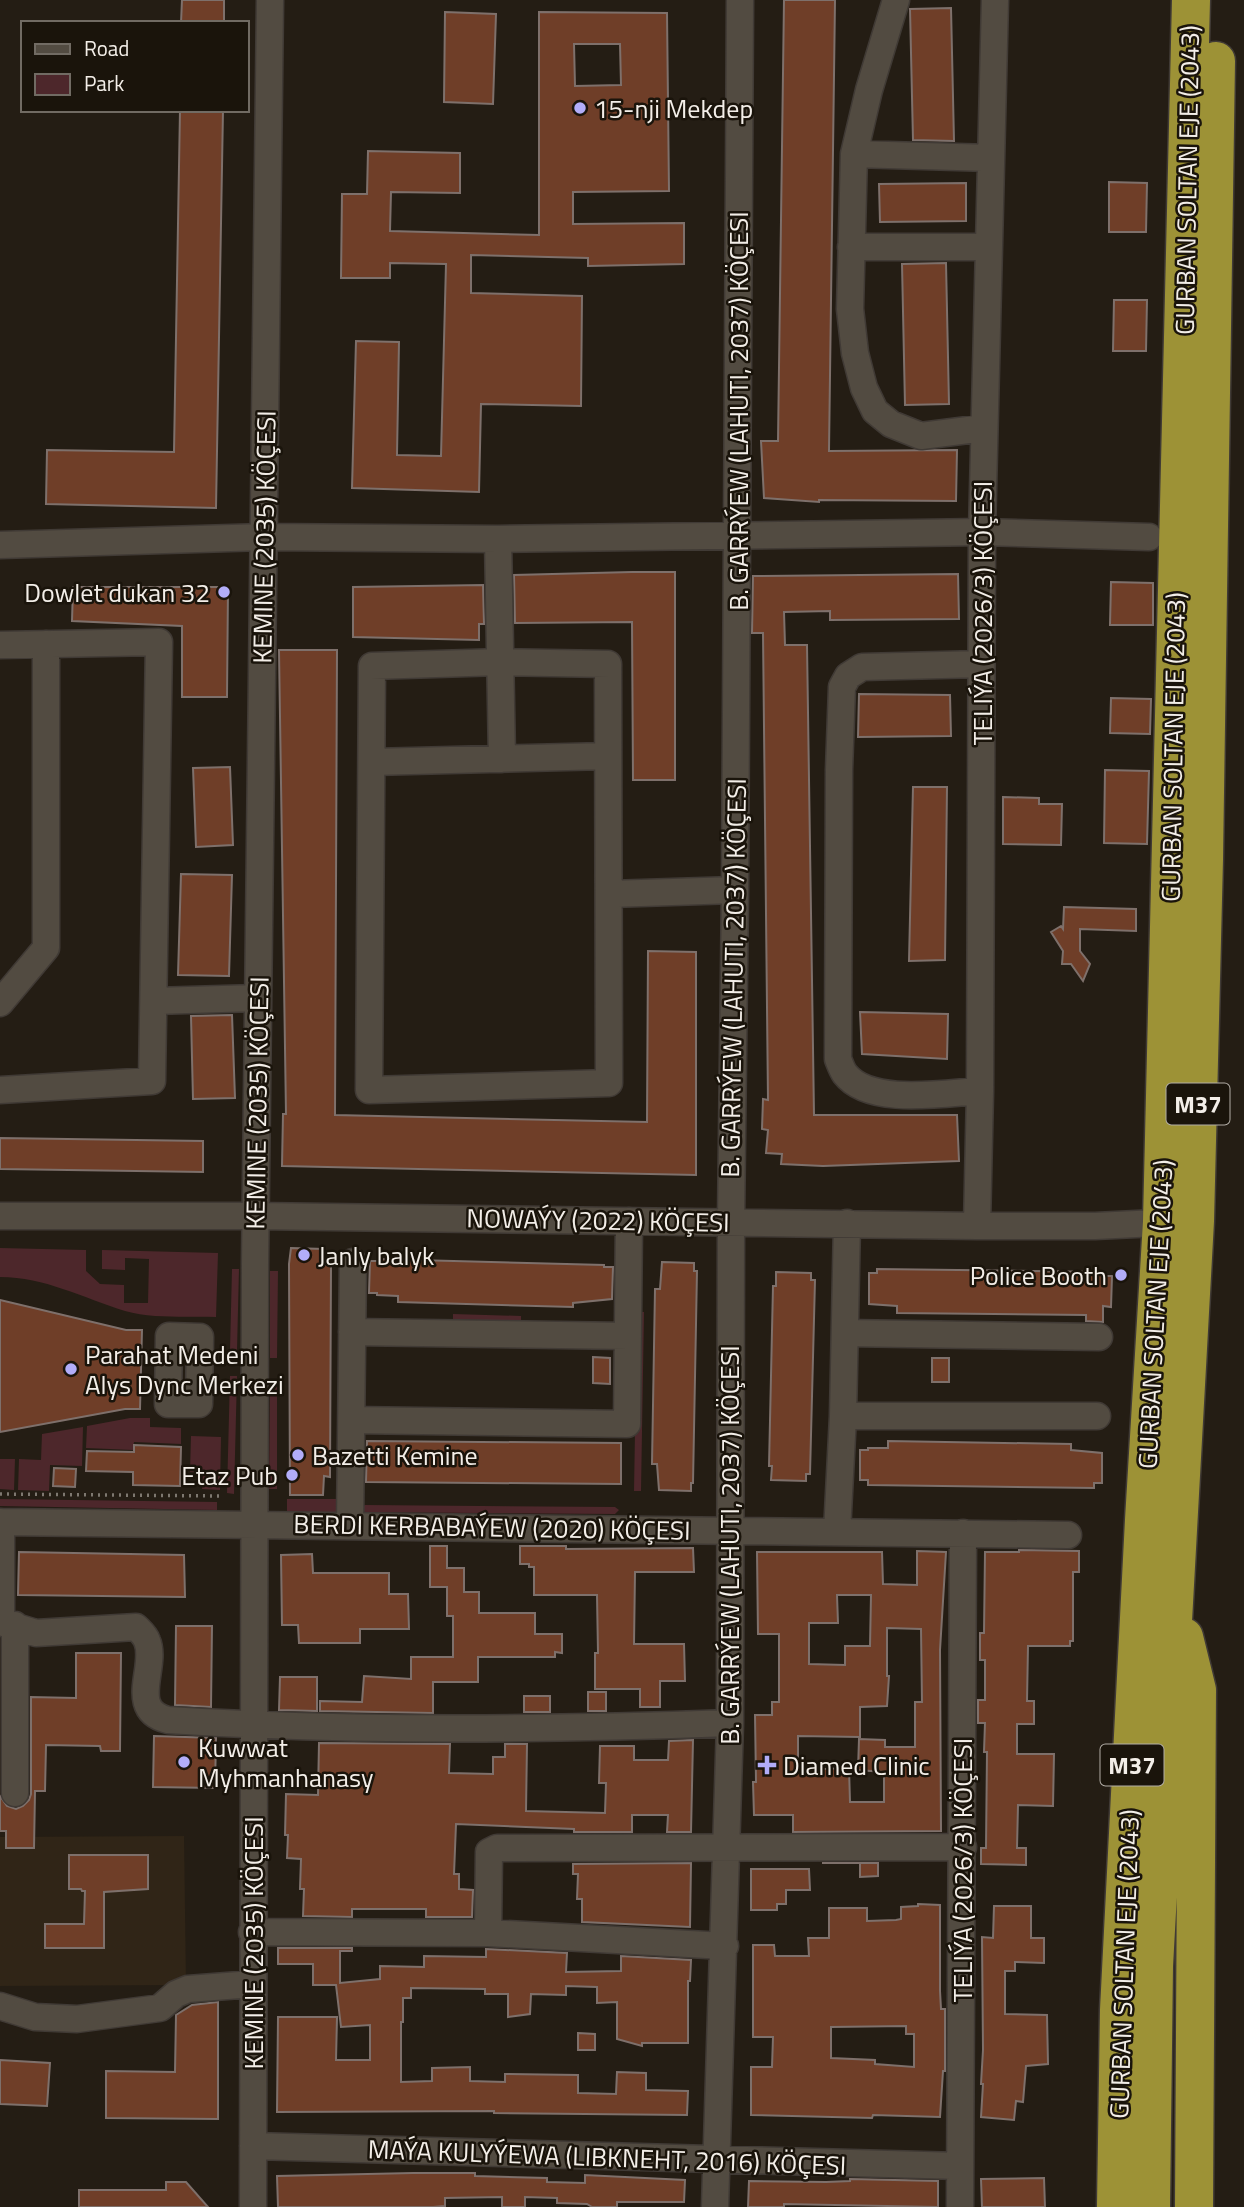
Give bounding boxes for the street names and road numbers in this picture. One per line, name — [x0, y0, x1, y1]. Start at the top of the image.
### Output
street label: GURBAN SOLTAN EJE (2043) — [1165, 25, 1209, 335]
street label: B. GARRÝEW (LAHUTI, 2037) KÖÇESI — [719, 211, 758, 611]
street label: KEMINE (2035) KÖÇESI — [242, 410, 286, 664]
street label: TELIÝA (2026/3) KÖÇESI — [963, 481, 1002, 745]
street label: GURBAN SOLTAN EJE (2043) — [1151, 592, 1195, 902]
street label: B. GARRÝEW (LAHUTI, 2037) KÖÇESI — [710, 778, 756, 1178]
street label: KEMINE (2035) KÖÇESI — [235, 976, 279, 1230]
road number: M37 — [1166, 1084, 1230, 1124]
street label: GURBAN SOLTAN EJE (2043) — [1127, 1158, 1183, 1470]
street label: NOWAÝY (2022) KÖÇESI — [466, 1198, 730, 1242]
street label: B. GARRÝEW (LAHUTI, 2037) KÖÇESI — [710, 1345, 749, 1745]
street label: BERDI KERBABAÝEW (2020) KÖÇESI — [293, 1504, 691, 1550]
street label: TELIÝA (2026/3) KÖÇESI — [943, 1738, 982, 2002]
road number: M37 — [1100, 1744, 1164, 1786]
street label: GURBAN SOLTAN EJE (2043) — [1099, 1809, 1149, 2119]
street label: KEMINE (2035) KÖÇESI — [234, 1816, 273, 2070]
street label: MAÝA KULYÝEWA (LIBKNEHT, 2016) KÖÇESI — [367, 2129, 847, 2185]

